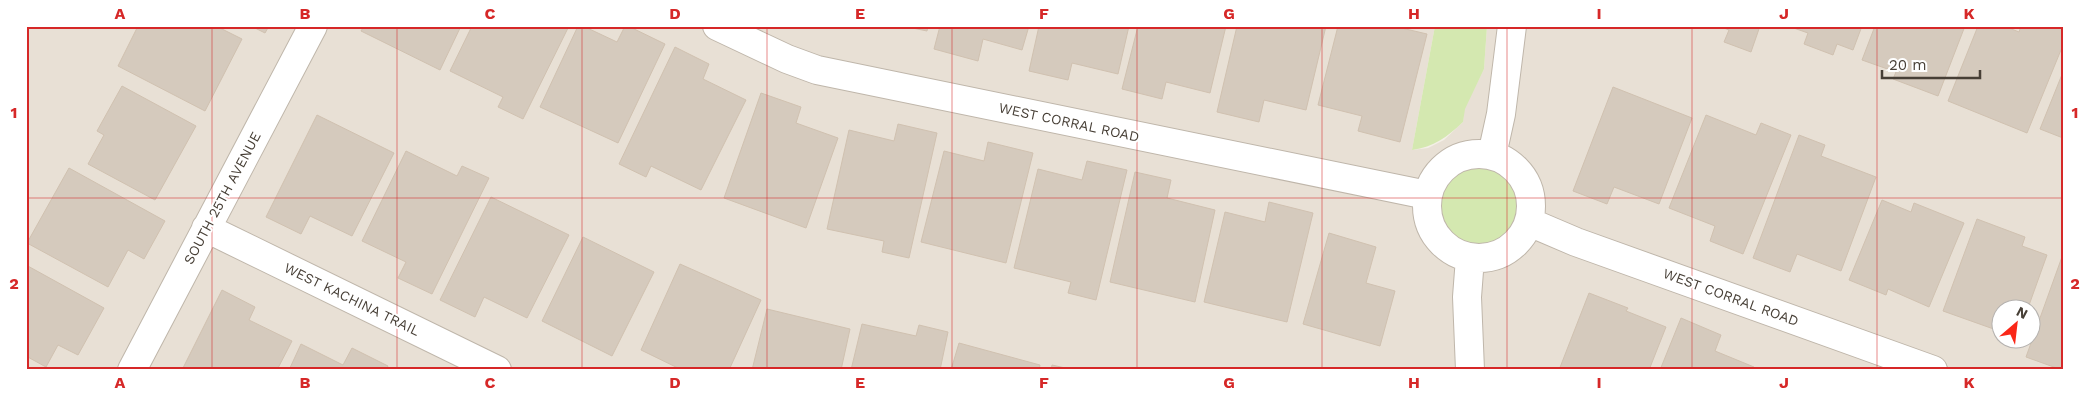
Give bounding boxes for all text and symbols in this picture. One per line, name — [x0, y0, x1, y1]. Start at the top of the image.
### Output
text: A — [115, 4, 126, 23]
text: B — [300, 4, 311, 23]
text: C — [485, 4, 496, 23]
text: D — [669, 4, 681, 23]
text: E — [855, 4, 865, 23]
text: F — [1039, 4, 1049, 23]
text: G — [1223, 4, 1235, 23]
text: H — [1408, 4, 1420, 23]
text: I — [1596, 4, 1602, 23]
text: J — [1779, 4, 1789, 23]
text: K — [1963, 4, 1975, 23]
scale bar — [1882, 48, 1979, 80]
text: 20 m — [1889, 56, 1927, 74]
street label: WEST CORRAL ROAD — [997, 99, 1141, 145]
text: 1 — [11, 103, 17, 122]
text: 1 — [2072, 103, 2078, 122]
street label: SOUTH 25TH AVENUE — [180, 129, 264, 267]
street label: WEST KACHINA TRAIL — [282, 259, 422, 339]
street label: WEST CORRAL ROAD — [1661, 265, 1801, 329]
text: 2 — [9, 274, 19, 293]
text: 2 — [2070, 274, 2080, 293]
north arrow — [1992, 298, 2042, 348]
text: N — [2014, 303, 2030, 322]
text: A — [115, 373, 126, 392]
text: B — [300, 373, 311, 392]
text: C — [485, 373, 496, 392]
text: D — [669, 373, 681, 392]
text: E — [855, 373, 865, 392]
text: F — [1039, 373, 1049, 392]
text: G — [1223, 373, 1235, 392]
text: H — [1408, 373, 1420, 392]
text: I — [1596, 373, 1602, 392]
text: J — [1779, 373, 1789, 392]
text: K — [1963, 373, 1975, 392]

